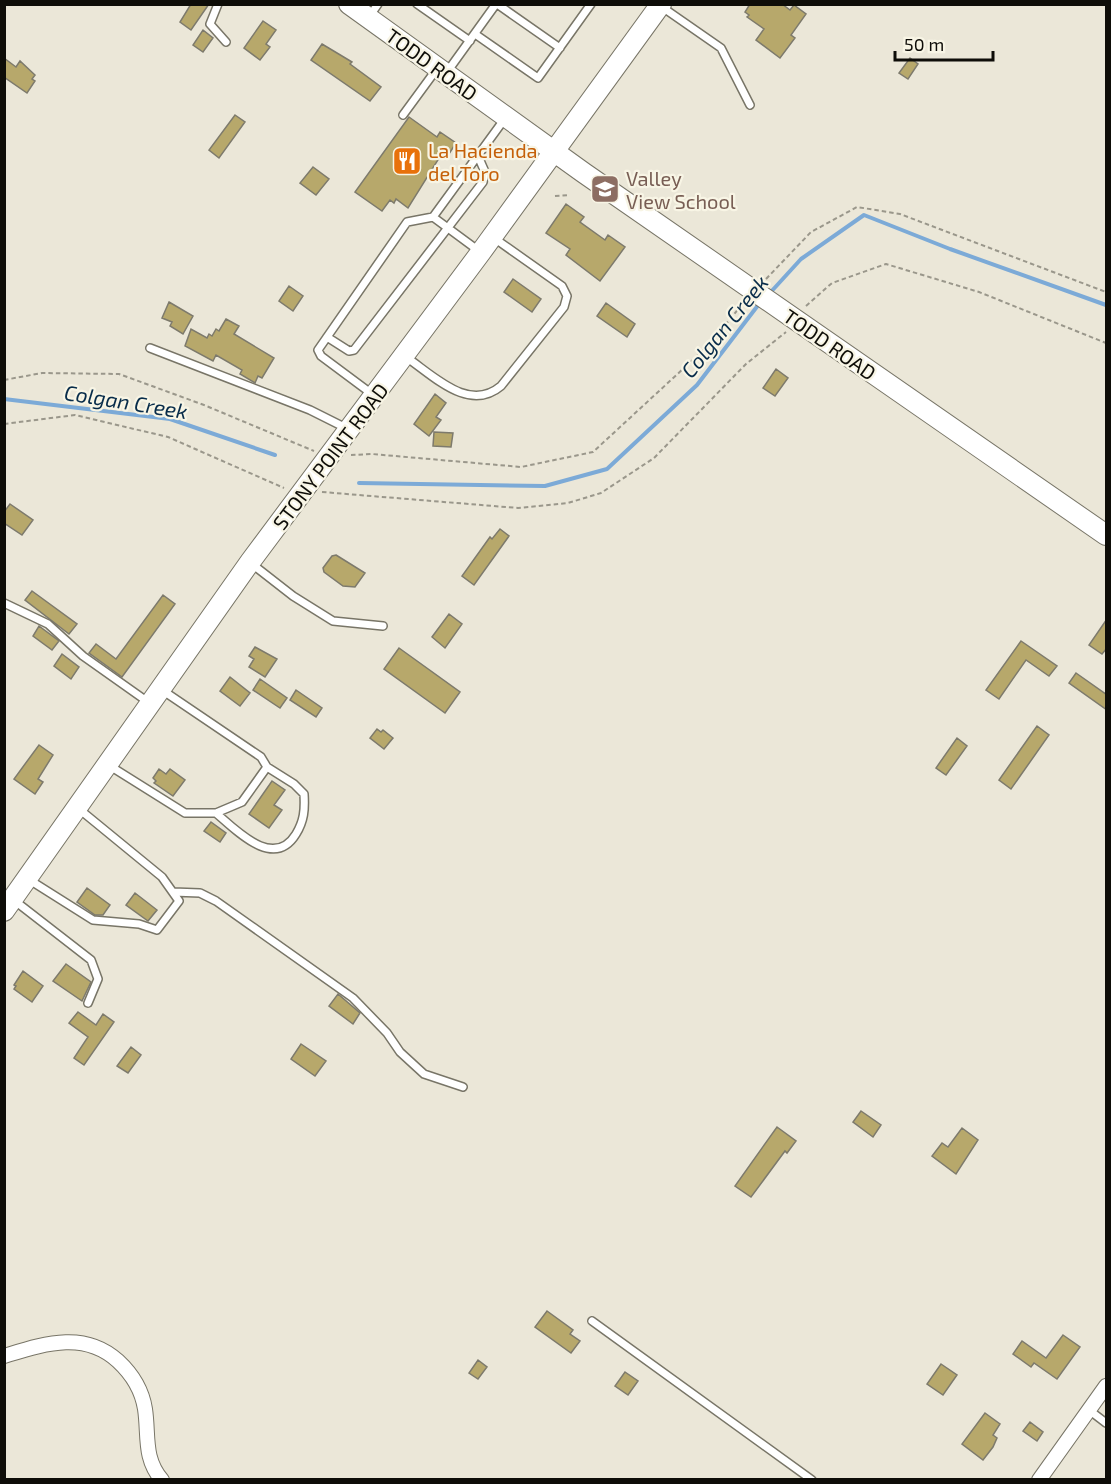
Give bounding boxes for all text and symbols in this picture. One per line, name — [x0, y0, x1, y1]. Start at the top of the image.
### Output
street label: TODD ROAD — [382, 23, 482, 105]
scale bar — [895, 24, 992, 62]
text: 50 m — [904, 33, 944, 55]
place label: La Hacienda del Toro — [428, 138, 538, 185]
restaurant icon: La Hacienda del Toro — [391, 145, 423, 177]
place label: Valley View School — [626, 166, 736, 213]
school or university icon: Valley View School — [589, 173, 621, 205]
water label: Colgan Creek — [675, 270, 773, 382]
street label: TODD ROAD — [779, 303, 881, 385]
street label: STONY POINT ROAD — [267, 378, 393, 534]
water label: Colgan Creek — [63, 379, 189, 423]

